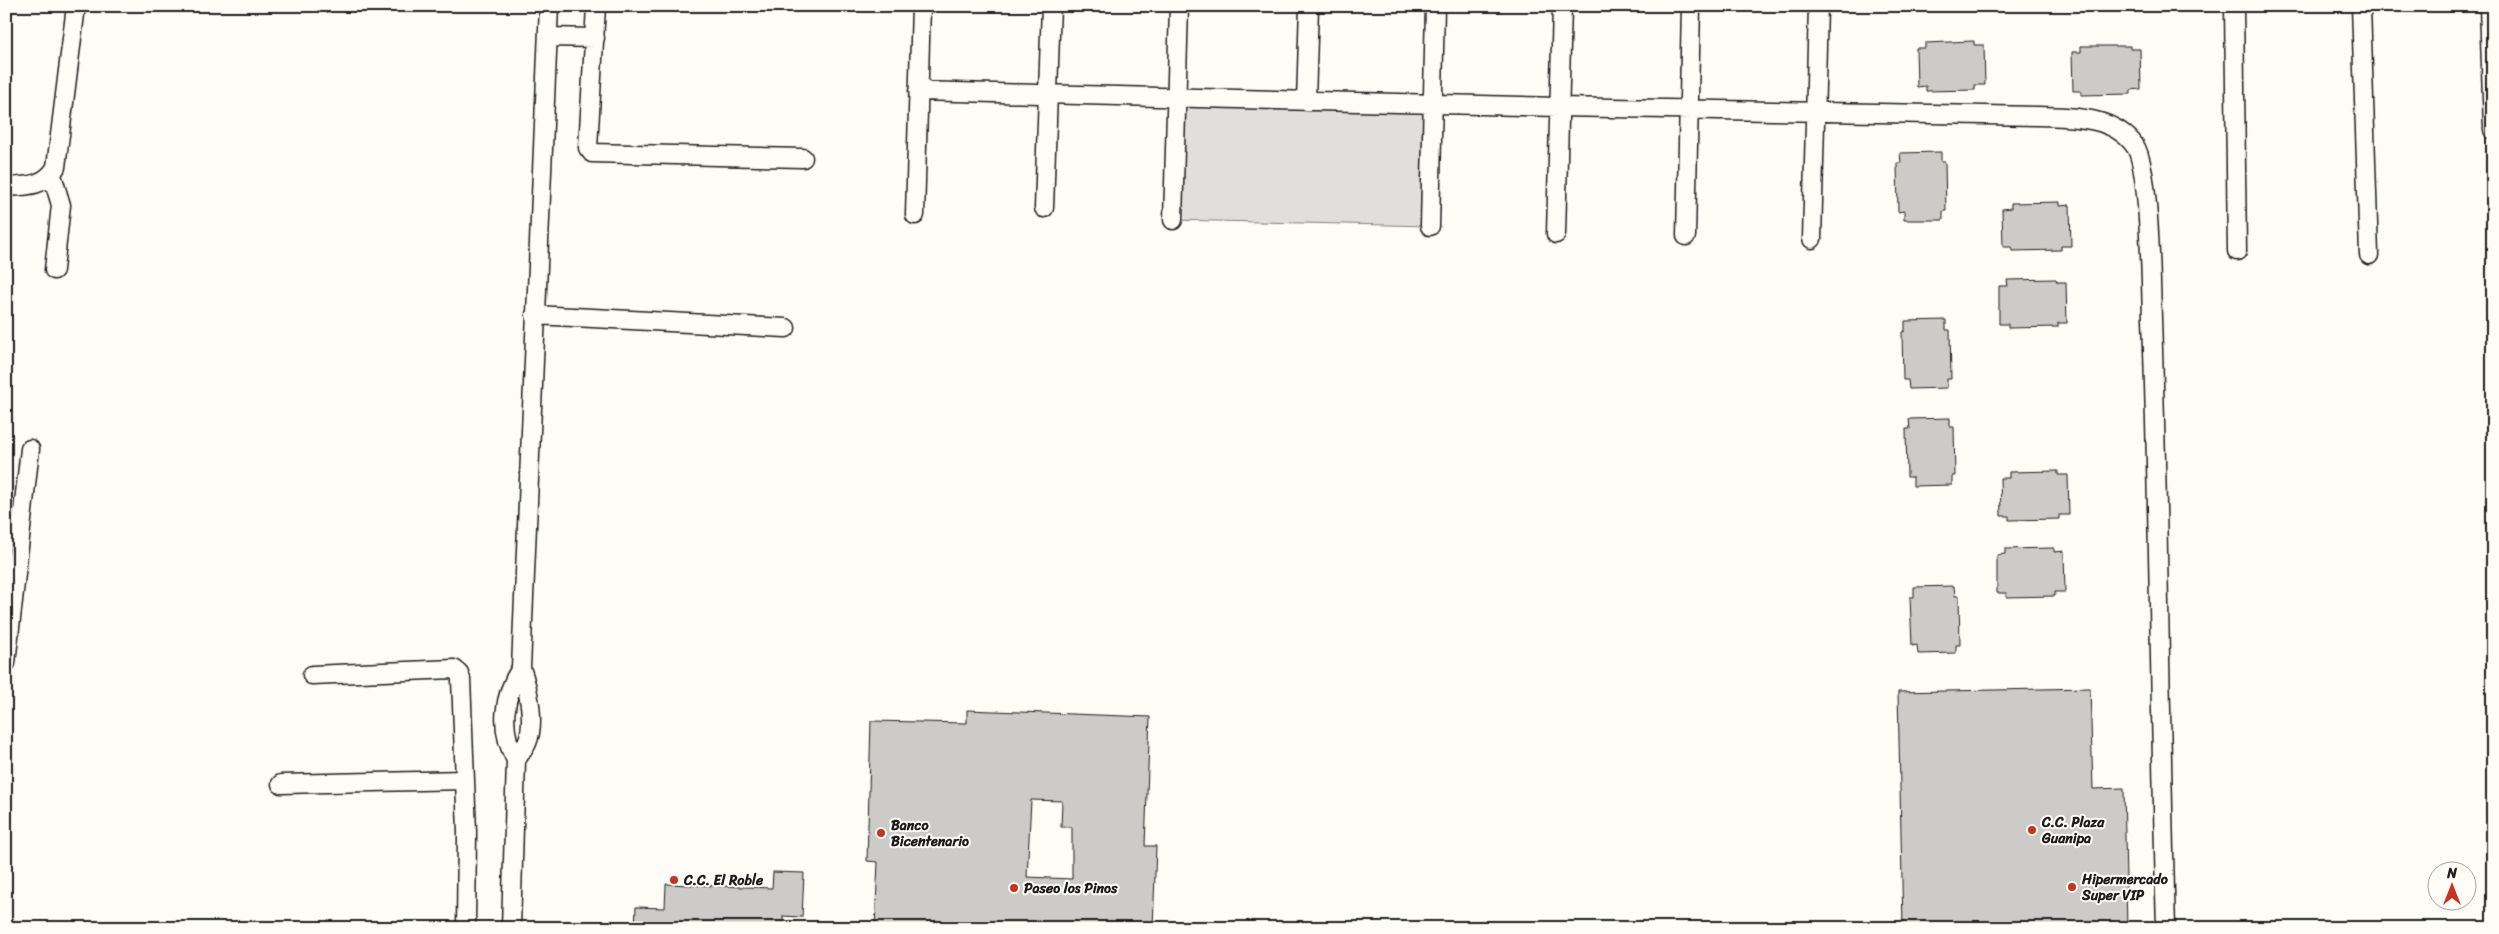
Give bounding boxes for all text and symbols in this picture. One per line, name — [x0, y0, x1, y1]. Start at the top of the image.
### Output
place label: C.C. Plaza Guanipa — [2041, 810, 2105, 851]
place label: Banco Bicentenario — [891, 813, 969, 854]
marker: C.C. Plaza Guanipa — [2026, 824, 2038, 836]
marker: Banco Bicentenario — [875, 827, 887, 839]
text: N — [2446, 861, 2457, 886]
north arrow — [2426, 862, 2476, 912]
place label: Hipermercado Super VIP — [2081, 867, 2169, 908]
place label: C.C. El Roble — [683, 868, 764, 893]
marker: C.C. El Roble — [668, 874, 680, 886]
place label: Paseo los Pinos — [1024, 876, 1118, 901]
marker: Hipermercado Super VIP — [2066, 881, 2078, 893]
marker: Paseo los Pinos — [1008, 882, 1020, 894]

